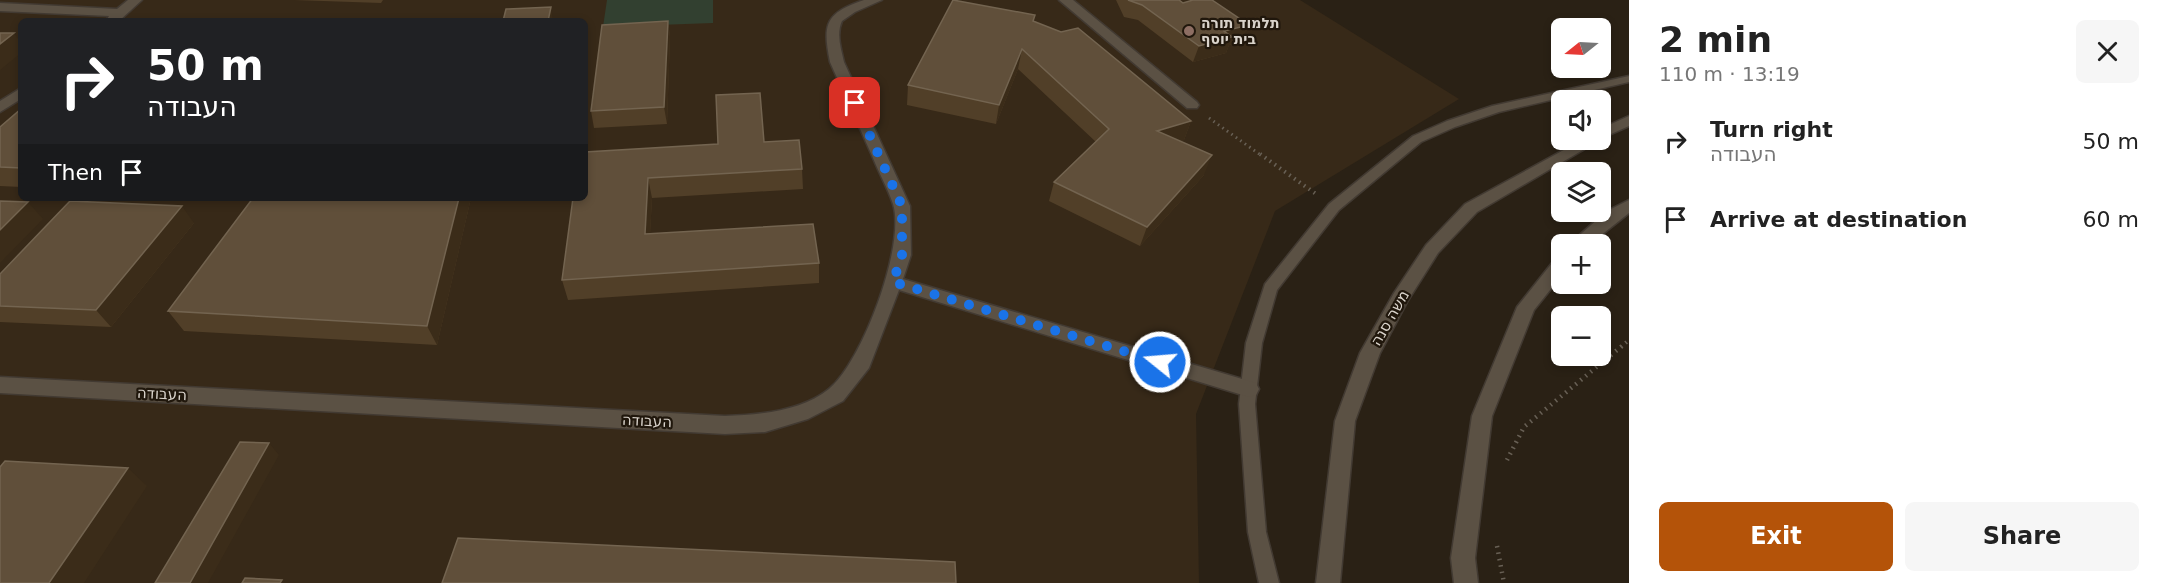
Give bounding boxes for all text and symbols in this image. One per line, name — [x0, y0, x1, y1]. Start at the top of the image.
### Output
place label: תלמוד תורה בית יוסף — [1201, 15, 1280, 47]
north arrow — [1551, 18, 1611, 78]
map controls — [1551, 18, 1611, 366]
text: 2 min — [1659, 19, 1772, 60]
button: close — [2076, 20, 2139, 83]
marker: תלמוד תורה בית יוסף — [1182, 24, 1196, 38]
text: 50 m — [147, 41, 264, 90]
icon: right — [48, 42, 126, 120]
text: 110 m · 13:19 — [1659, 62, 1800, 86]
pin — [829, 77, 880, 128]
icon: arrive — [838, 86, 871, 119]
button: sound — [1551, 90, 1611, 150]
text: העבודה — [147, 91, 237, 122]
text: Turn right — [1710, 117, 1833, 142]
icon: right — [1659, 125, 1692, 158]
text: 50 m — [2083, 129, 2139, 154]
text: העבודה — [1710, 142, 1777, 166]
icon: arrive — [115, 156, 148, 189]
text: Then — [48, 160, 103, 185]
button: layers — [1551, 162, 1611, 222]
icon: arrive — [1659, 203, 1692, 236]
text: Arrive at destination — [1710, 207, 1967, 232]
text: 60 m — [2083, 207, 2139, 232]
button: + — [1551, 234, 1611, 294]
street label: משה סנה — [1367, 287, 1413, 349]
button: − — [1551, 306, 1611, 366]
position arrow — [1128, 330, 1192, 394]
street label: העבודה — [137, 384, 187, 404]
street label: העבודה — [622, 411, 672, 431]
button: Exit — [1659, 502, 1893, 571]
button: Share — [1905, 502, 2139, 571]

